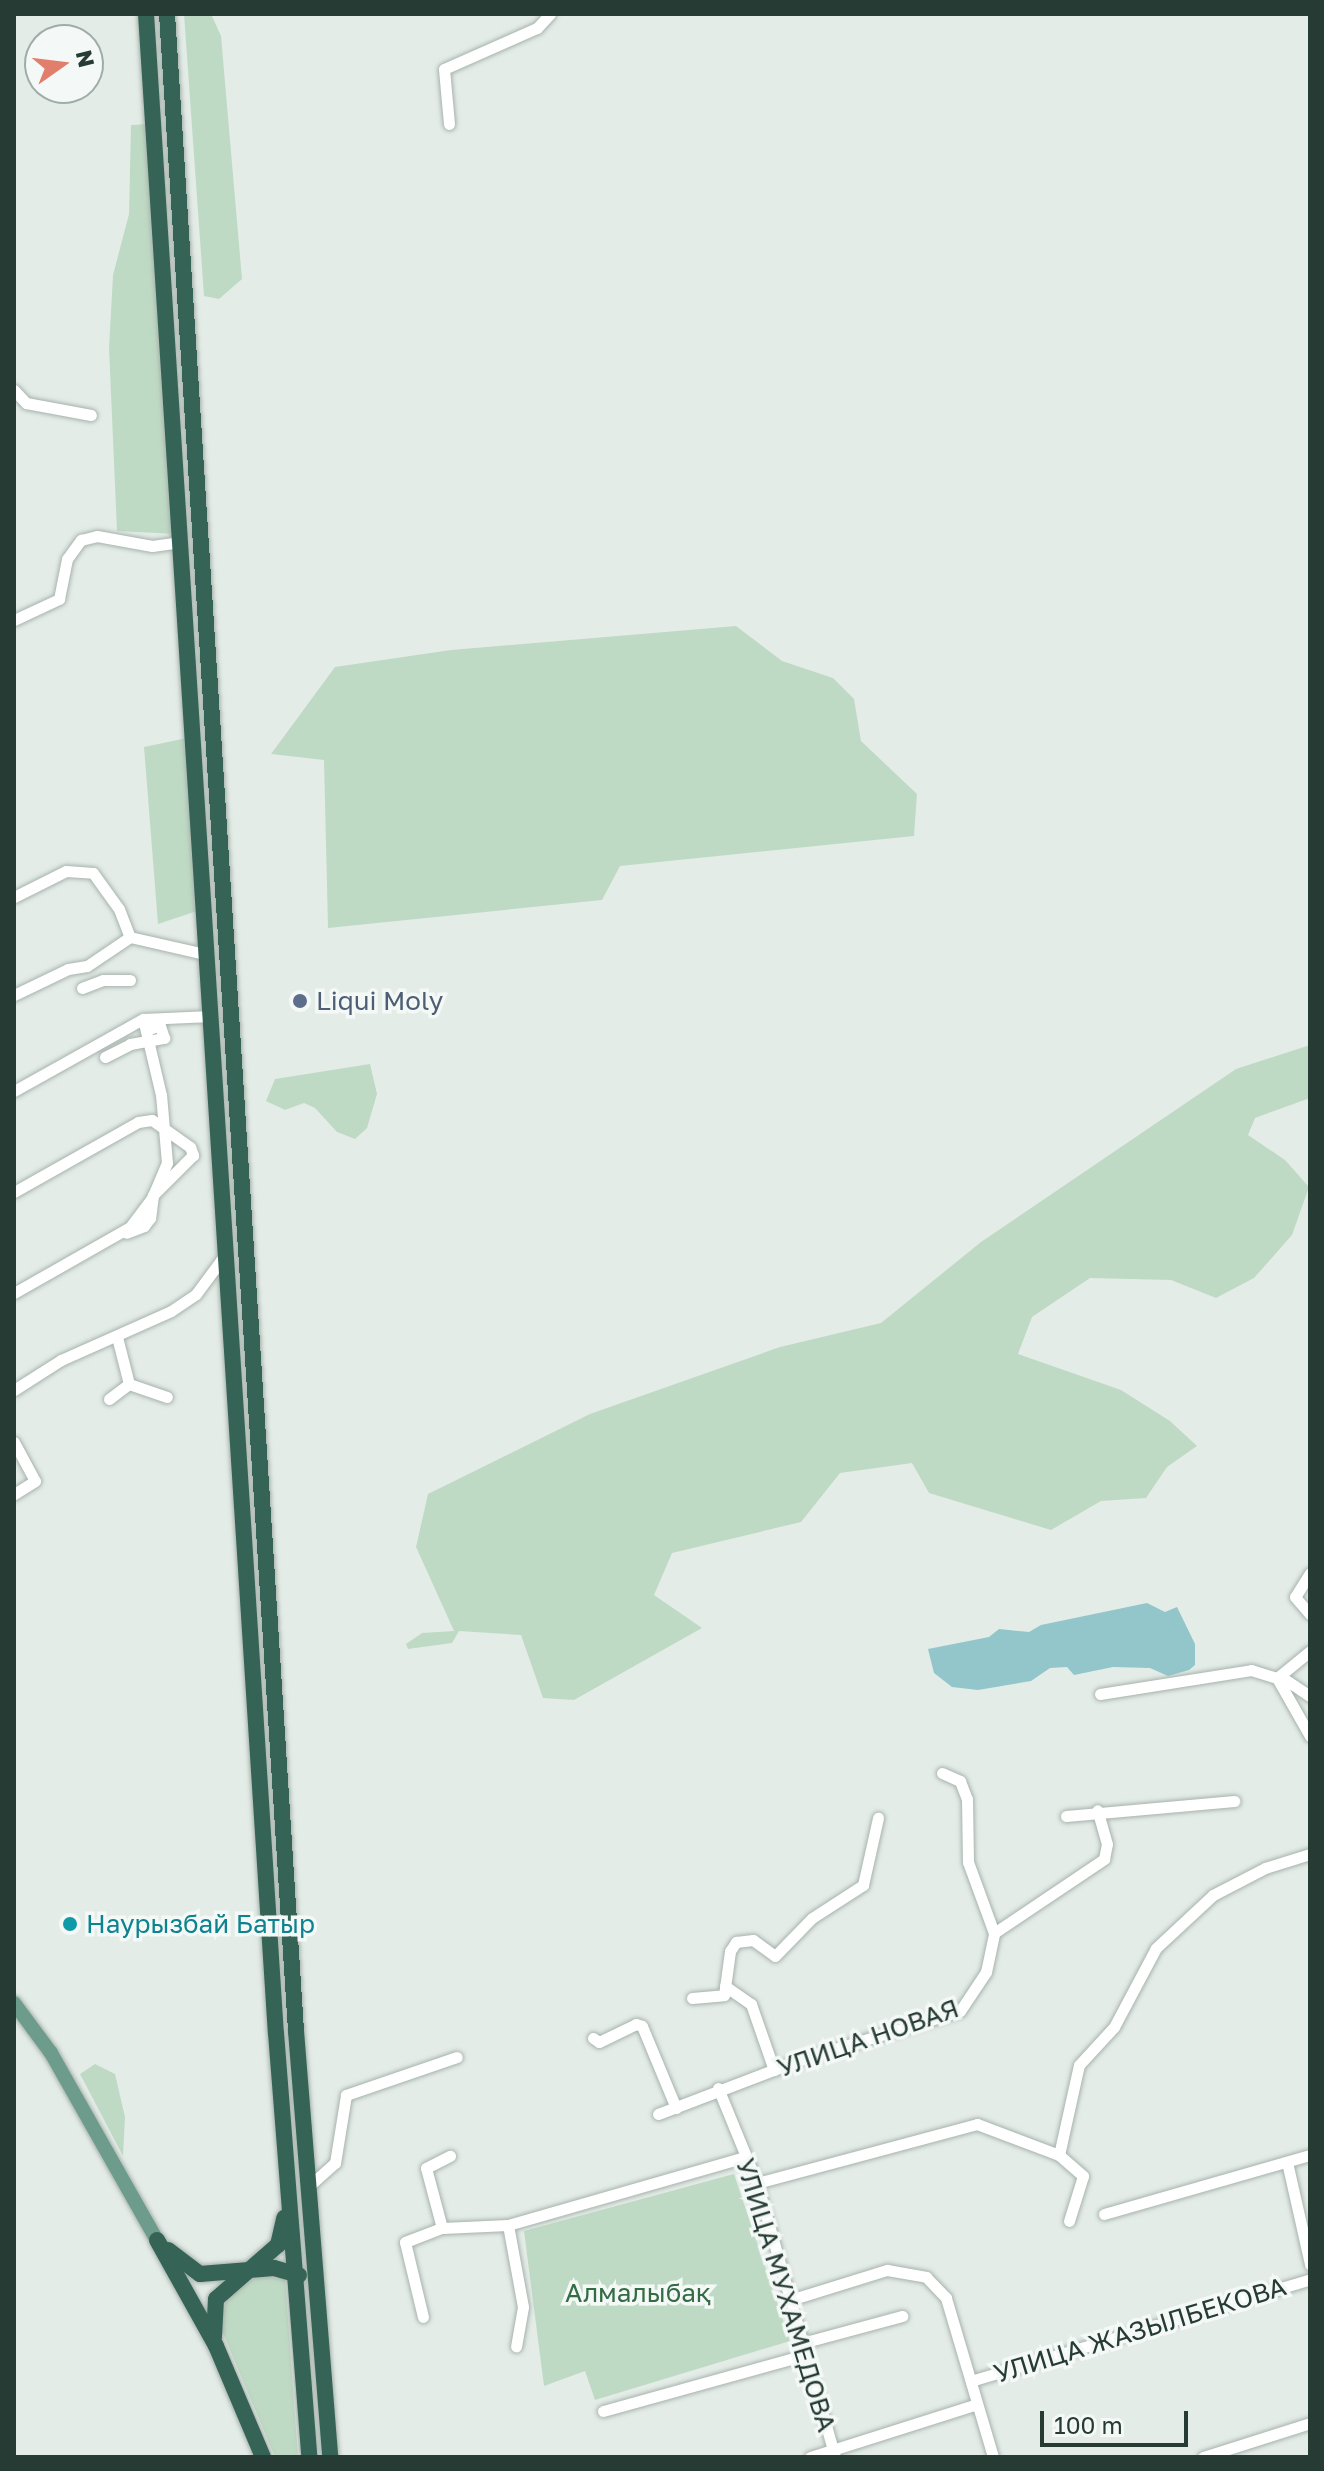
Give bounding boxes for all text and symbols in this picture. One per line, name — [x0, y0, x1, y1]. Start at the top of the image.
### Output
north arrow — [24, 24, 104, 104]
text: N — [71, 47, 101, 70]
place label: Liqui Moly — [316, 985, 443, 1017]
marker: Liqui Moly — [291, 992, 309, 1010]
place label: Наурызбай Батыр — [86, 1908, 315, 1940]
marker: Наурызбай Батыр — [61, 1915, 79, 1933]
street label: УЛИЦА НОВАЯ — [773, 1992, 963, 2084]
street label: УЛИЦА МУХАМЕДОВА — [730, 2154, 842, 2436]
street label: УЛИЦА ЖАЗЫЛБЕКОВА — [990, 2271, 1290, 2389]
park label: Алмалыбақ — [565, 2277, 711, 2309]
scale bar — [1044, 2395, 1192, 2445]
text: 100 m — [1054, 2410, 1123, 2439]

